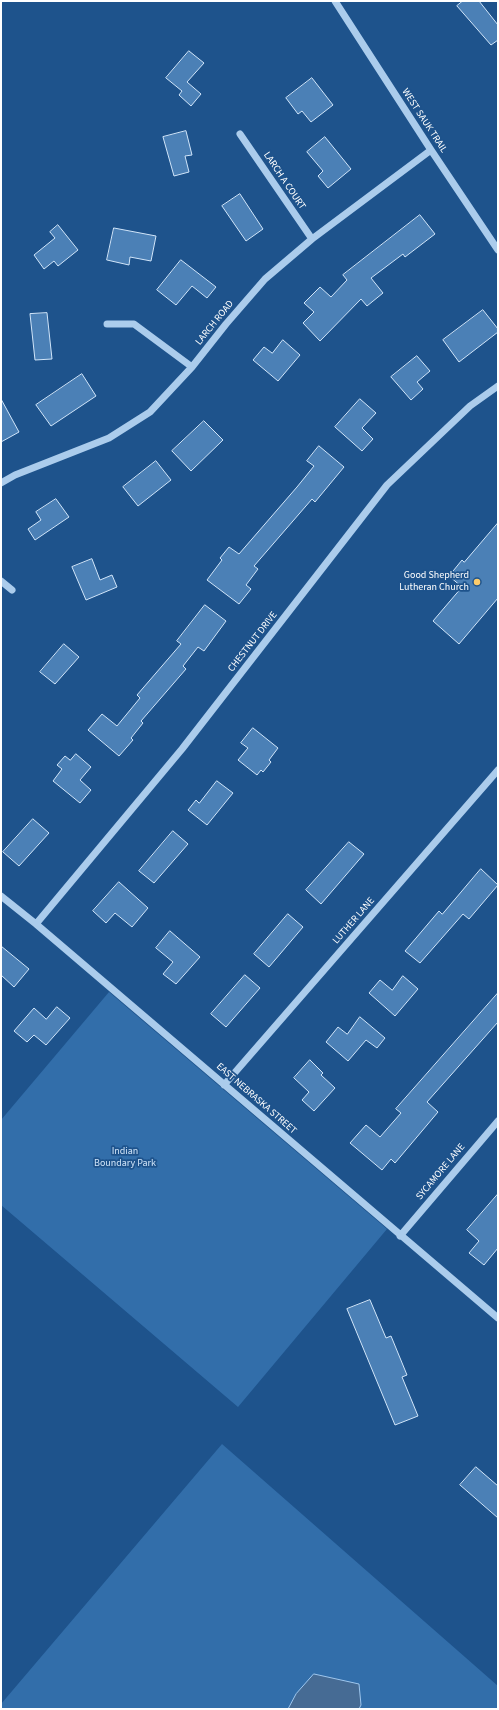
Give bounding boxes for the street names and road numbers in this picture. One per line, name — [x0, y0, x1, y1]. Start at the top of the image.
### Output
street label: WEST SAUK TRAIL — [399, 87, 449, 155]
street label: LARCH A COURT — [260, 150, 308, 212]
street label: LARCH ROAD — [193, 298, 237, 348]
street label: CHESTNUT DRIVE — [226, 609, 280, 675]
street label: LUTHER LANE — [330, 895, 378, 947]
street label: EAST NEBRASKA STREET — [213, 1061, 299, 1137]
street label: SYCAMORE LANE — [414, 1141, 468, 1203]

